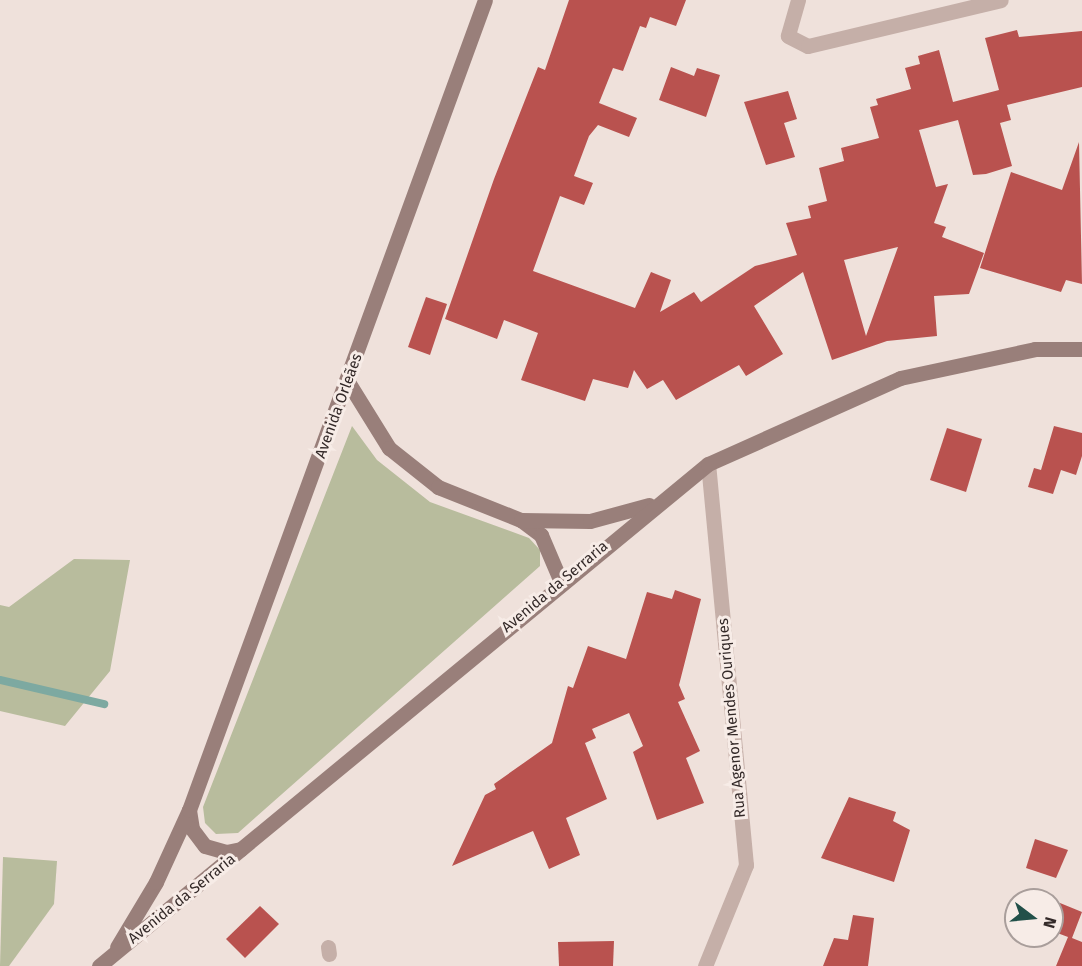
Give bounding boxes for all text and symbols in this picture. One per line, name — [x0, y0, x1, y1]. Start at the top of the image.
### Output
street label: Avenida Orleães — [312, 351, 366, 461]
street label: Avenida da Serraria — [498, 537, 612, 637]
street label: Rua Agenor Mendes Ouriques — [714, 617, 750, 819]
street label: Avenida da Serraria — [125, 850, 239, 948]
north arrow — [1004, 888, 1064, 948]
text: N — [1039, 915, 1060, 930]

